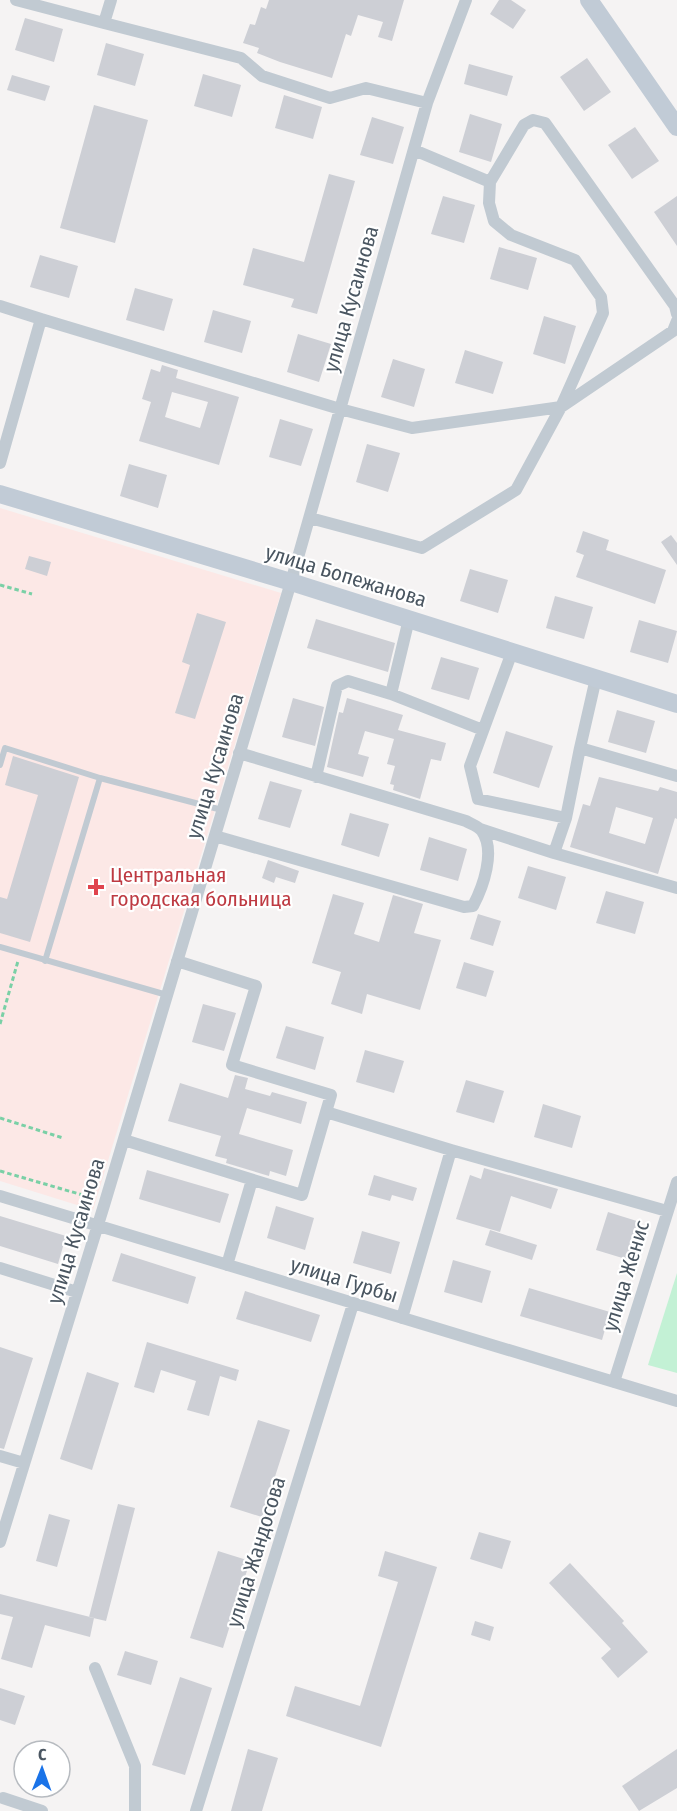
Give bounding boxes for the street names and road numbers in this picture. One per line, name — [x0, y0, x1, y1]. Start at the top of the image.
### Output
street label: улица Кусаинова — [318, 223, 384, 375]
street label: улица Бопежанова — [262, 539, 430, 613]
street label: улица Кусаинова — [180, 690, 250, 842]
street label: улица Кусаинова — [41, 1155, 111, 1307]
street label: улица Женис — [597, 1217, 655, 1335]
street label: улица Гурбы — [287, 1251, 401, 1309]
street label: улица Жандосова — [221, 1473, 291, 1631]

